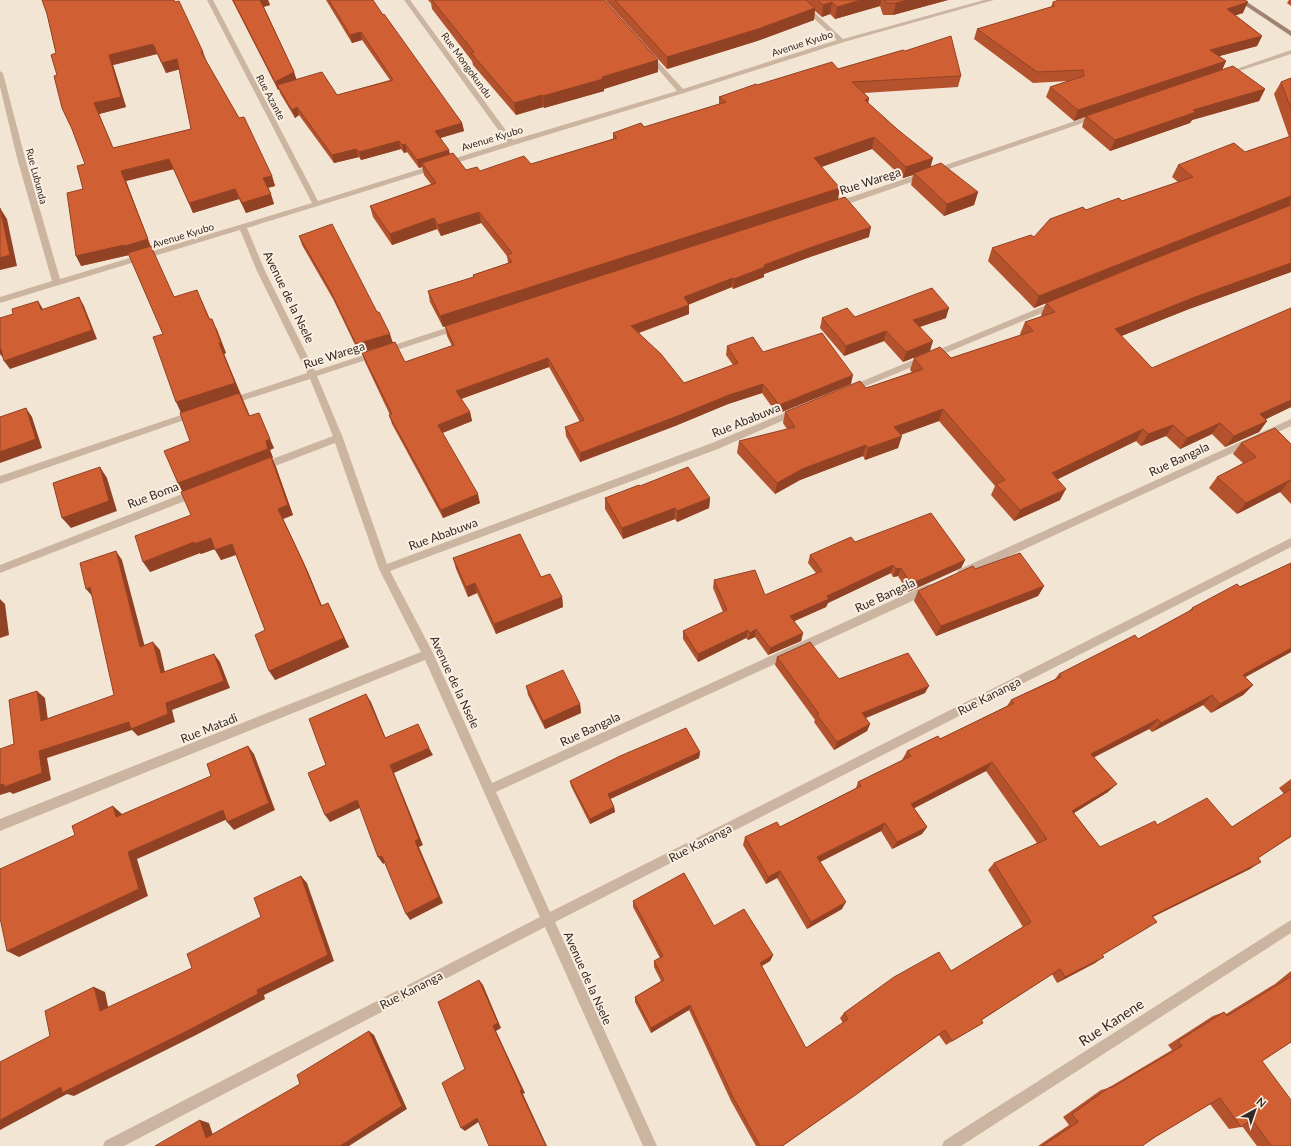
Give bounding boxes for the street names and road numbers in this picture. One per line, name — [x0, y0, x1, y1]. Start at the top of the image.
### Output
street label: Avenue Kyubo — [770, 27, 834, 59]
street label: Rue Mongokundu — [439, 30, 495, 100]
street label: Rue Azante — [254, 72, 288, 122]
street label: Avenue Kyubo — [460, 123, 525, 153]
street label: Rue Lubunda — [24, 147, 50, 205]
street label: Rue Warega — [837, 164, 903, 198]
street label: Avenue Kyubo — [151, 220, 216, 250]
street label: Avenue de la Nsele — [260, 249, 318, 345]
street label: Rue Warega — [301, 338, 367, 372]
street label: Rue Ababuwa — [710, 399, 782, 441]
street label: Rue Bangala — [1147, 439, 1212, 479]
street label: Rue Boma — [125, 478, 181, 512]
street label: Rue Ababuwa — [406, 515, 480, 553]
street label: Rue Bangala — [853, 575, 918, 615]
street label: Avenue de la Nsele — [427, 633, 483, 731]
street label: Rue Kananga — [955, 674, 1023, 718]
street label: Rue Bangala — [558, 709, 623, 749]
street label: Rue Matadi — [178, 710, 240, 746]
street label: Rue Kananga — [666, 821, 734, 865]
street label: Avenue de la Nsele — [561, 929, 615, 1027]
street label: Rue Kananga — [377, 968, 445, 1012]
street label: Rue Kanene — [1075, 995, 1147, 1049]

